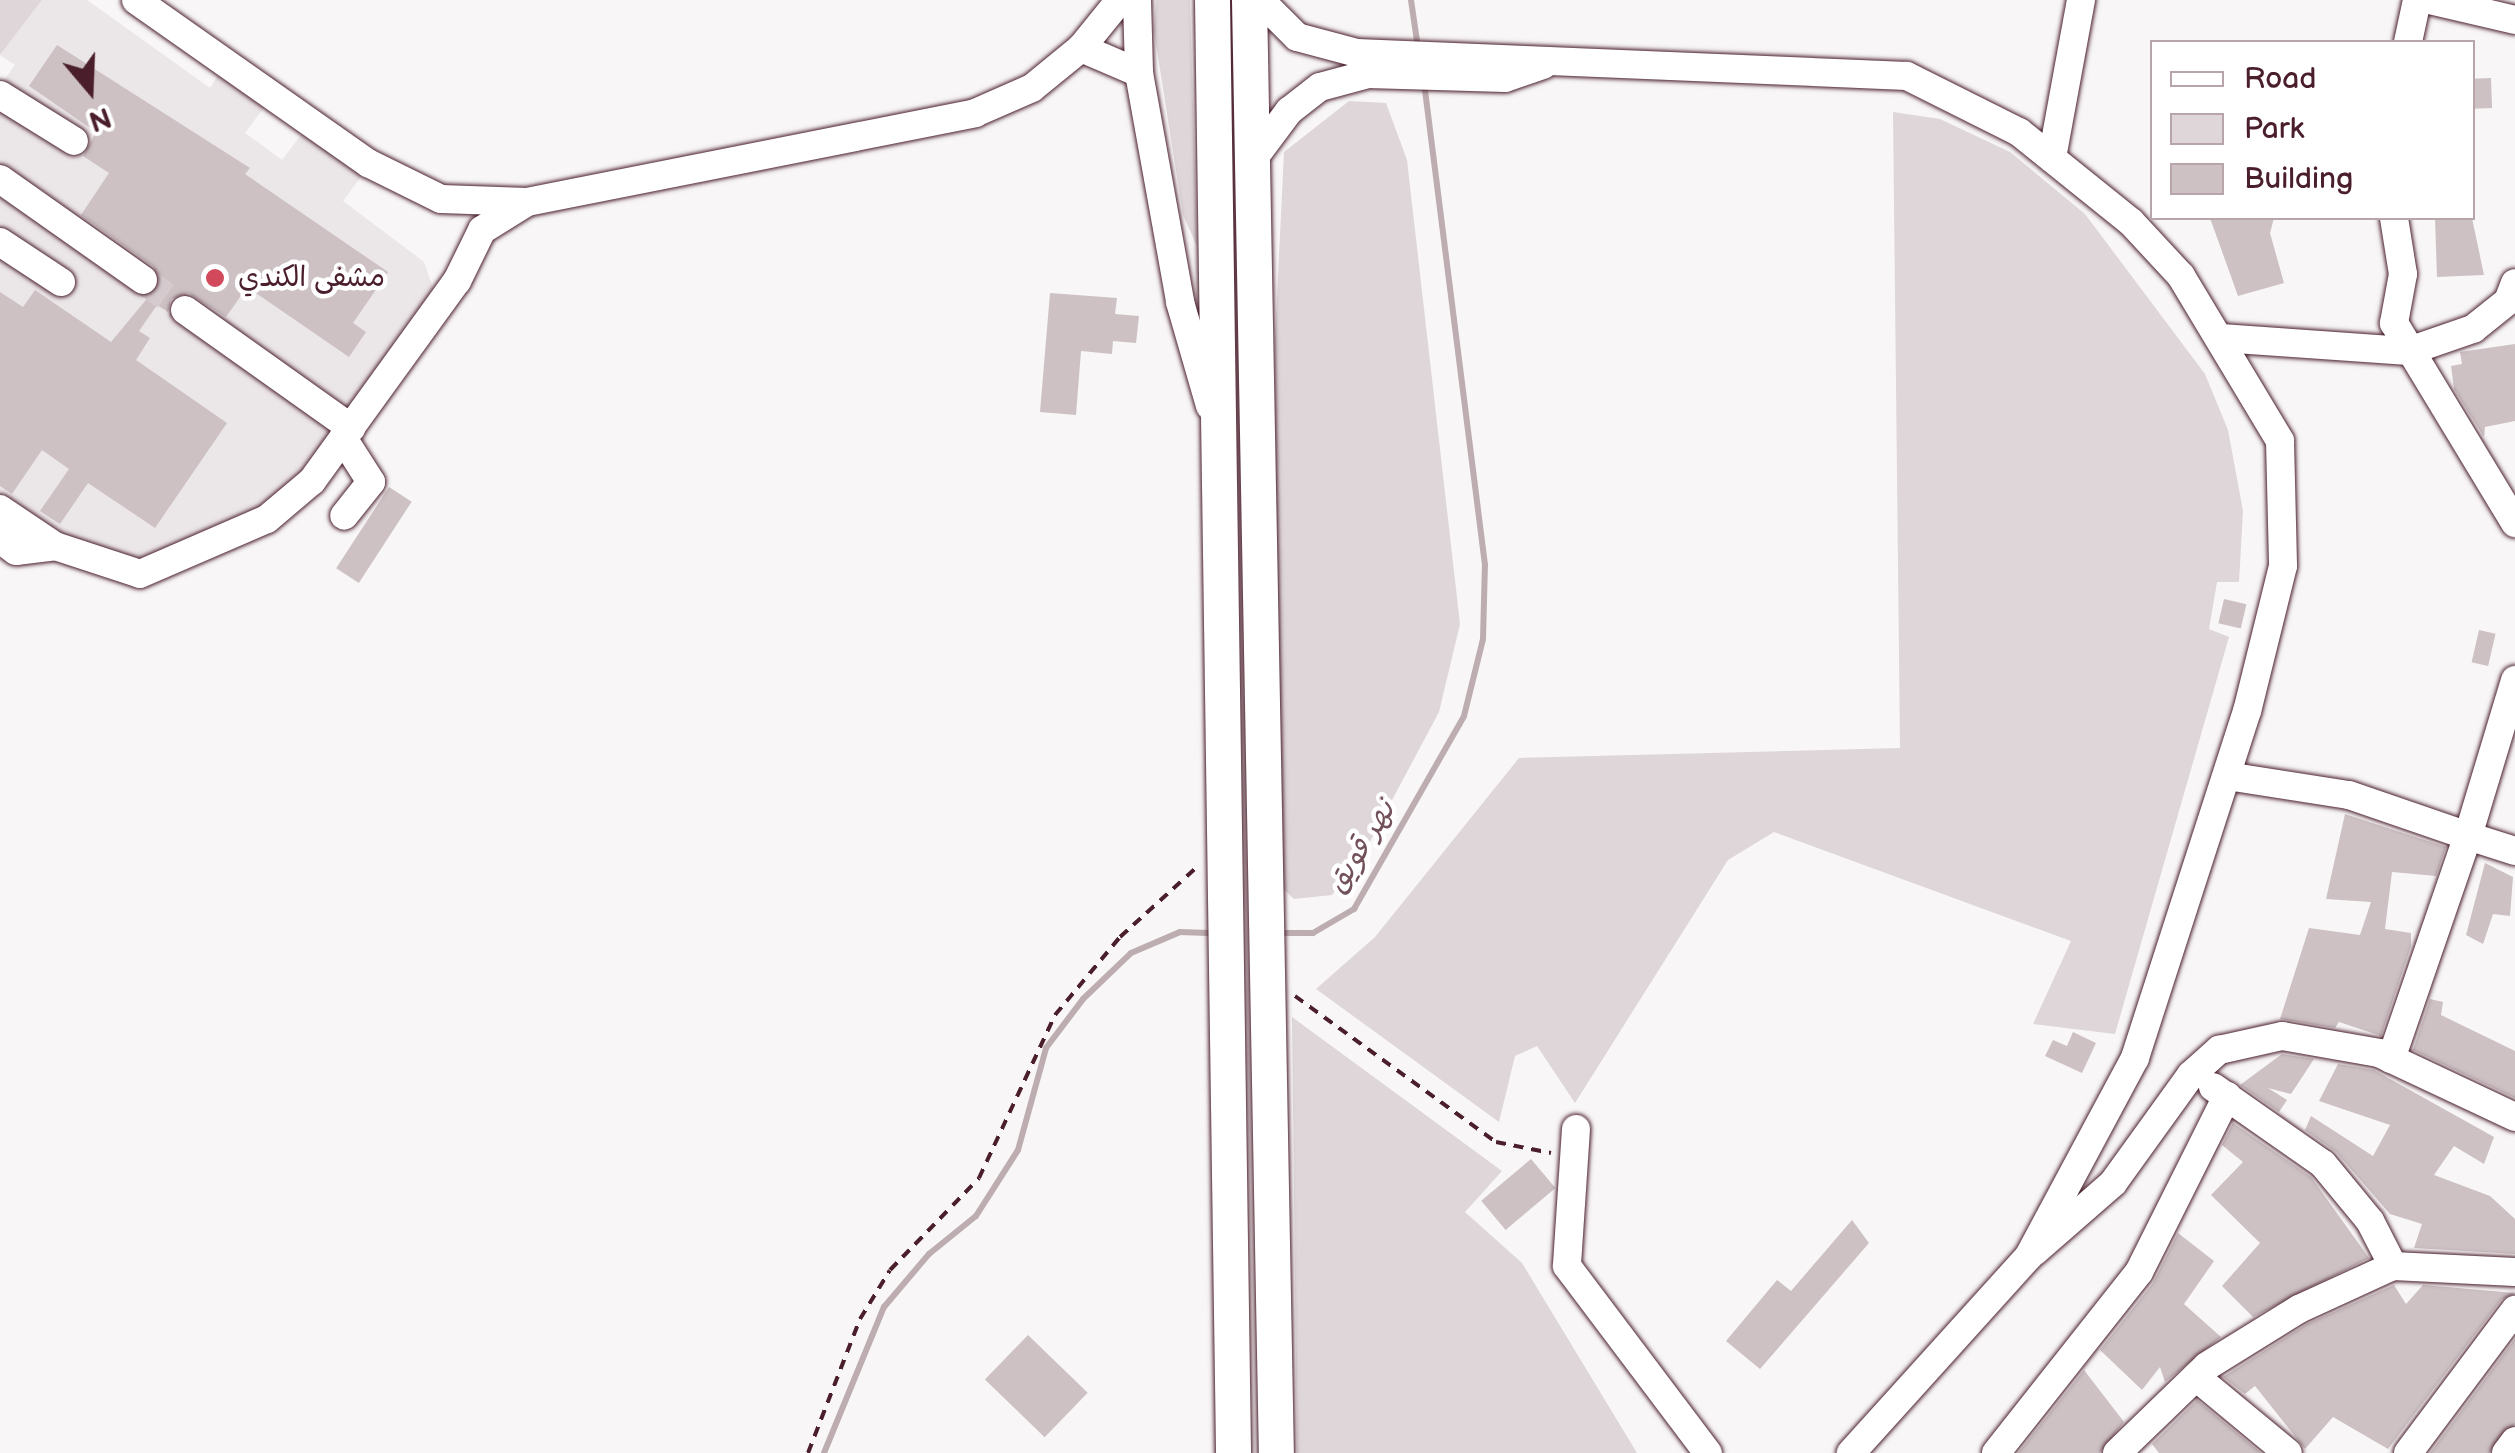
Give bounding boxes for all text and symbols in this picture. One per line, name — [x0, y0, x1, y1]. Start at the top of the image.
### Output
north arrow — [40, 40, 140, 140]
legend — [2150, 40, 2475, 220]
text: Road — [2244, 61, 2317, 97]
text: N — [85, 100, 115, 138]
text: Park — [2244, 111, 2304, 147]
text: Building — [2244, 161, 2353, 197]
place label: مشفى الكندي — [238, 261, 385, 295]
marker: مشفى الكندي — [202, 265, 228, 291]
water label: نهر قويق — [1319, 794, 1403, 900]

